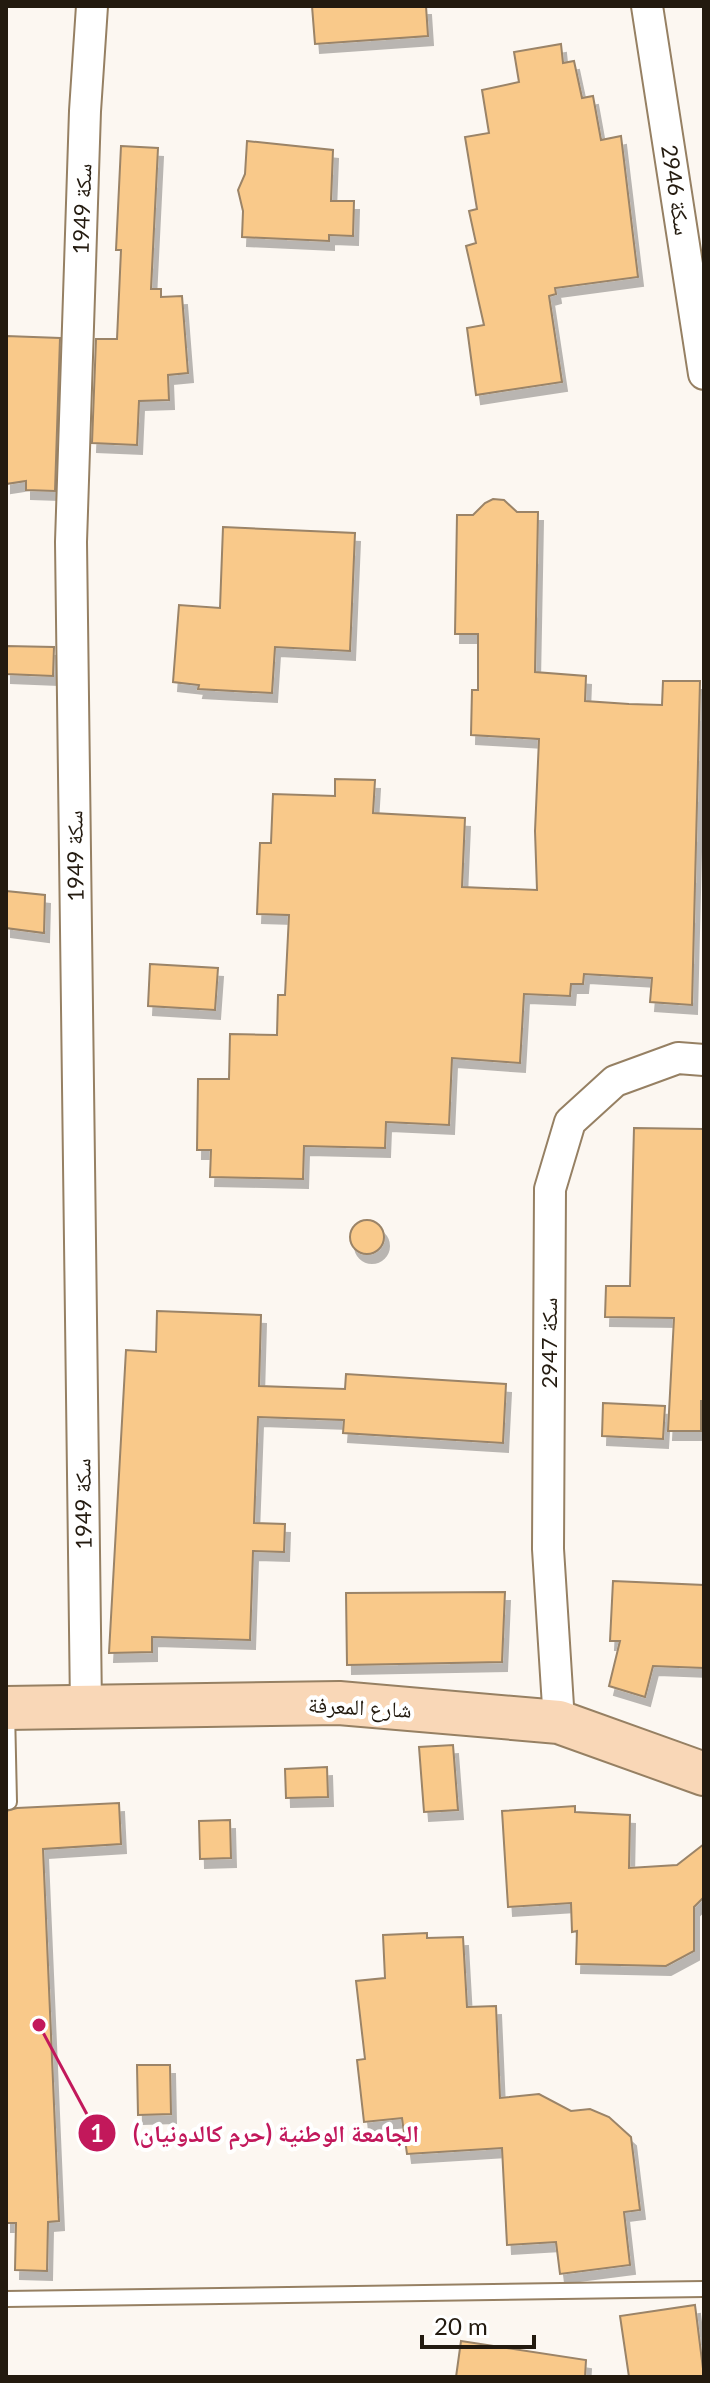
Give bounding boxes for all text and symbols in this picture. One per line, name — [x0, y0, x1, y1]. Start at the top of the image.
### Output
street label: سكة 2946 — [656, 143, 697, 237]
street label: سكة 1949 — [66, 163, 97, 255]
street label: سكة 1949 — [60, 810, 89, 902]
street label: سكة 2947 — [535, 1297, 562, 1389]
street label: سكة 1949 — [68, 1458, 97, 1550]
street label: شارع المعرفة — [308, 1690, 412, 1724]
callout: الجامعة الوطنية (حرم كالدونيان) — [77, 2109, 435, 2157]
text: 1 — [90, 2118, 104, 2147]
text: الجامعة الوطنية (حرم كالدونيان) — [133, 2118, 419, 2151]
scale bar — [422, 2299, 534, 2349]
text: 20 m — [434, 2311, 488, 2340]

